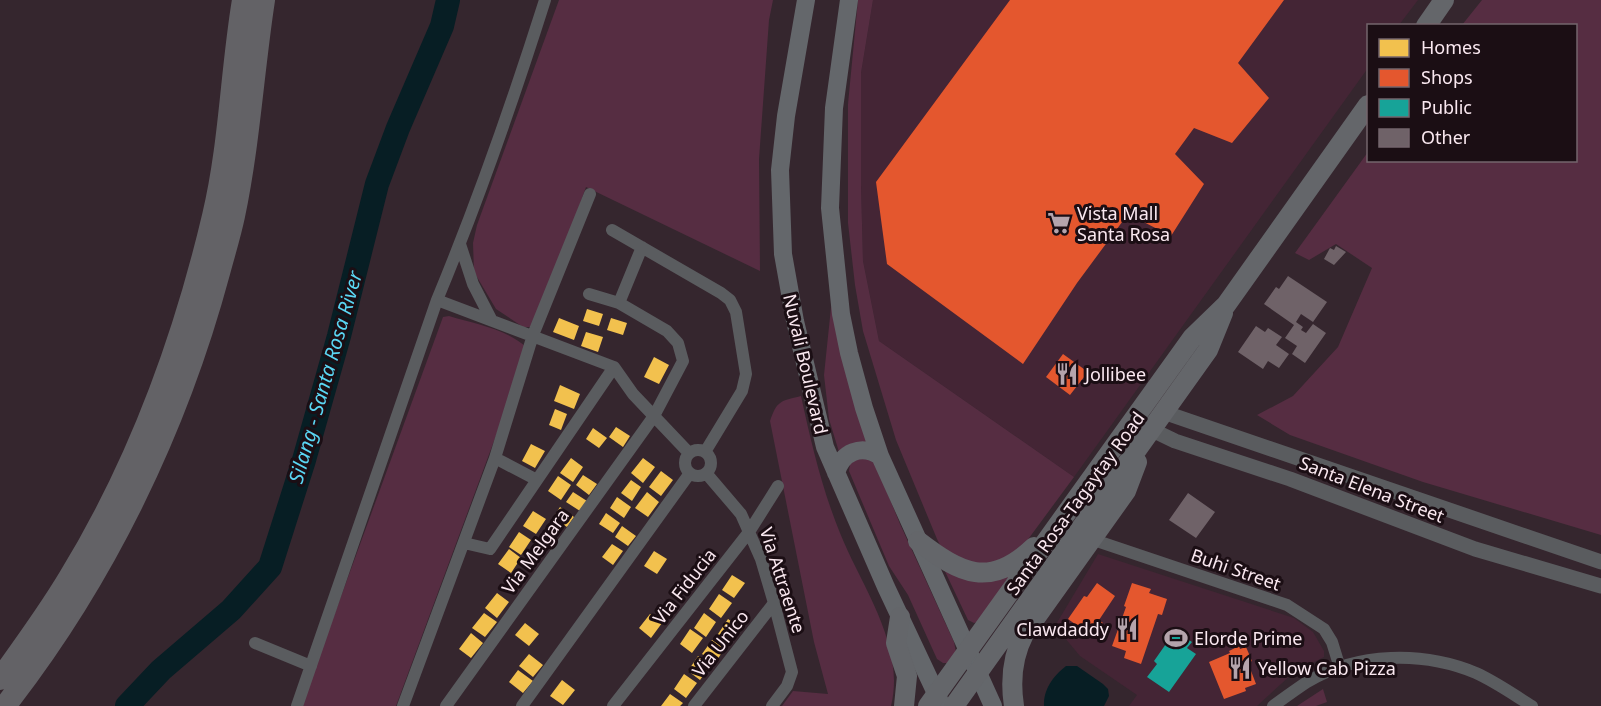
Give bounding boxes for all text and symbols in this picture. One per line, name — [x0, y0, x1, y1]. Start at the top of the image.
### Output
legend — [1367, 24, 1577, 162]
text: Homes — [1421, 35, 1481, 59]
text: Shops — [1421, 65, 1473, 89]
text: Public — [1421, 95, 1472, 119]
text: Other — [1421, 125, 1471, 149]
place label: Vista Mall Santa Rosa — [1077, 201, 1170, 246]
supermarket icon: Vista Mall Santa Rosa — [1046, 210, 1072, 236]
water label: Silang - Santa Rosa River — [282, 267, 369, 486]
street label: Nuvali Boulevard — [778, 291, 834, 437]
restaurant icon: Jollibee — [1054, 361, 1080, 387]
place label: Jollibee — [1083, 362, 1146, 386]
street label: Santa Rosa-Tagaytay Road — [1000, 407, 1150, 599]
street label: Santa Elena Street — [1296, 450, 1448, 528]
street label: Via Melgara — [496, 504, 574, 598]
street label: Via Attraente — [755, 524, 811, 636]
street label: Buhi Street — [1188, 542, 1285, 596]
street label: Via Fiducia — [647, 543, 721, 629]
street label: Via Unico — [686, 605, 754, 681]
restaurant icon: Clawdaddy — [1114, 616, 1140, 642]
place label: Clawdaddy — [1016, 617, 1110, 641]
sports icon: Elorde Prime — [1163, 625, 1189, 651]
place label: Elorde Prime — [1194, 626, 1302, 650]
restaurant icon: Yellow Cab Pizza — [1227, 655, 1253, 681]
place label: Yellow Cab Pizza — [1258, 656, 1396, 680]

